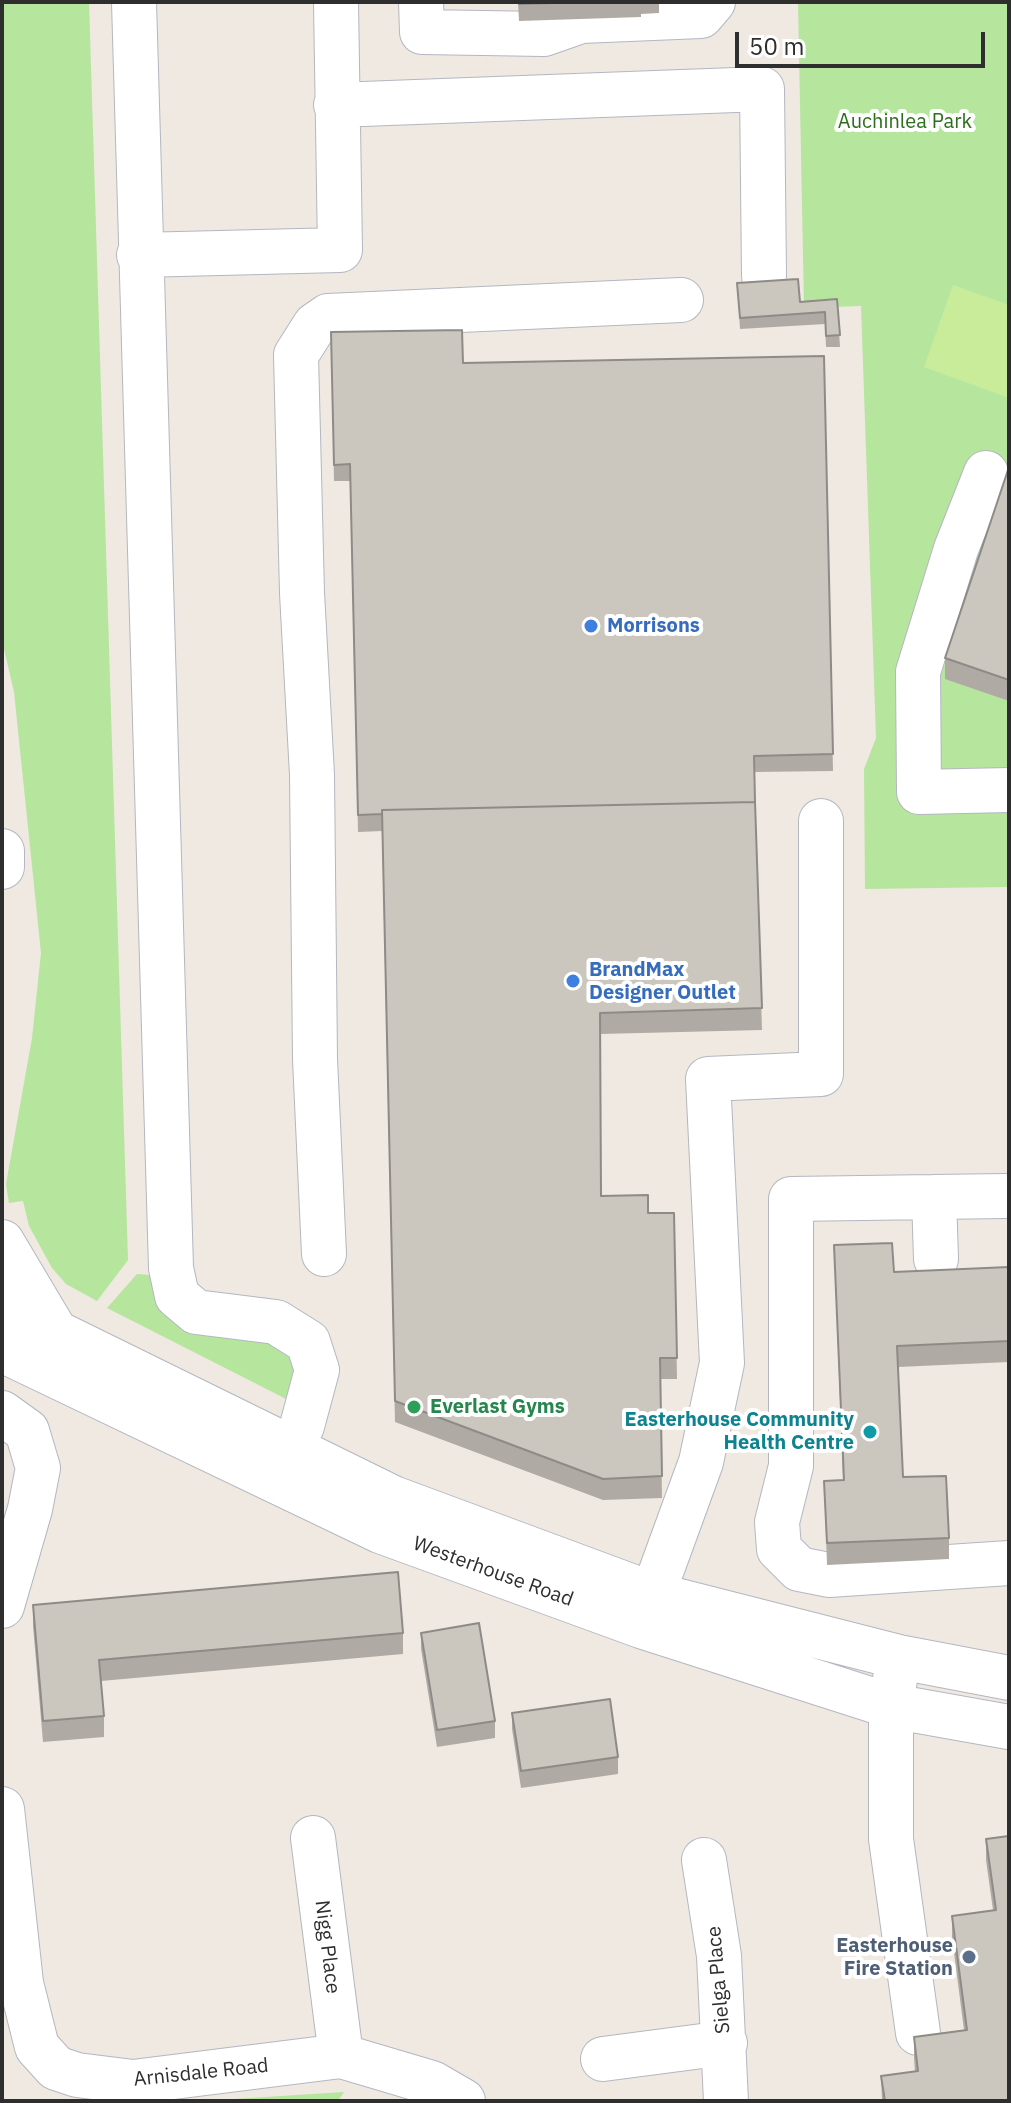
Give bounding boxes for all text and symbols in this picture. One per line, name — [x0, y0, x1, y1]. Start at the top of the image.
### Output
scale bar — [739, 16, 989, 66]
text: 50 m — [749, 30, 804, 62]
park label: Auchinlea Park — [838, 110, 972, 134]
place label: Morrisons — [607, 614, 700, 638]
marker: Morrisons — [582, 617, 600, 635]
place label: BrandMax Designer Outlet — [589, 958, 736, 1005]
marker: BrandMax Designer Outlet — [564, 972, 582, 990]
place label: Everlast Gyms — [430, 1395, 565, 1419]
marker: Everlast Gyms — [405, 1398, 423, 1416]
place label: Easterhouse Community Health Centre — [625, 1408, 854, 1455]
marker: Easterhouse Community Health Centre — [861, 1423, 879, 1441]
street label: Westerhouse Road — [410, 1532, 576, 1612]
street label: Nigg Place — [309, 1899, 345, 1995]
street label: Sielga Place — [702, 1925, 736, 2035]
place label: Easterhouse Fire Station — [836, 1934, 953, 1981]
marker: Easterhouse Fire Station — [960, 1948, 978, 1966]
street label: Arnisdale Road — [132, 2054, 270, 2092]

